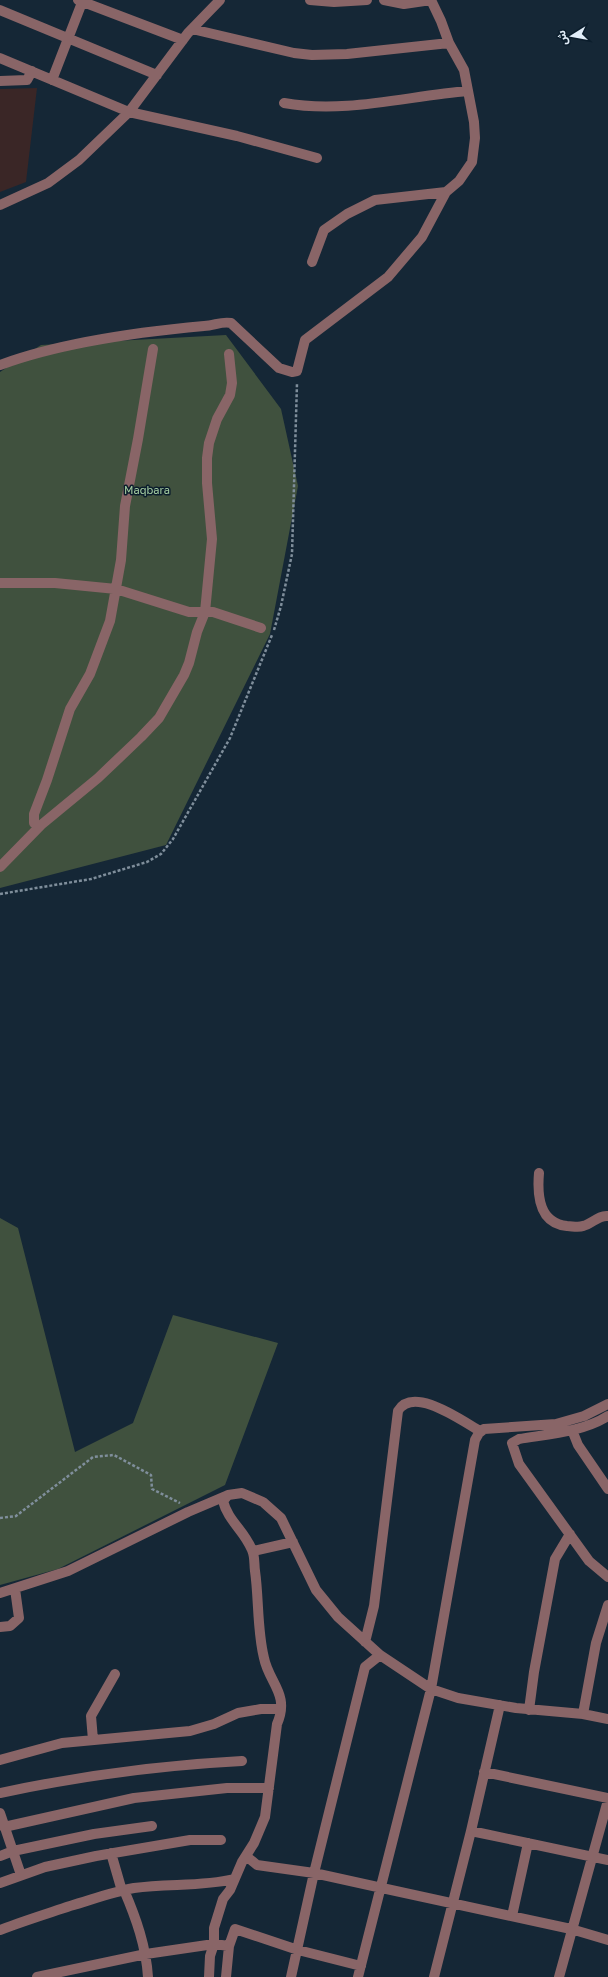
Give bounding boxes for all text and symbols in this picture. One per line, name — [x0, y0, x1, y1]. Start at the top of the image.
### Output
north arrow — [552, 16, 592, 56]
text: ش — [554, 29, 570, 47]
park label: Maqbara — [124, 483, 170, 496]

